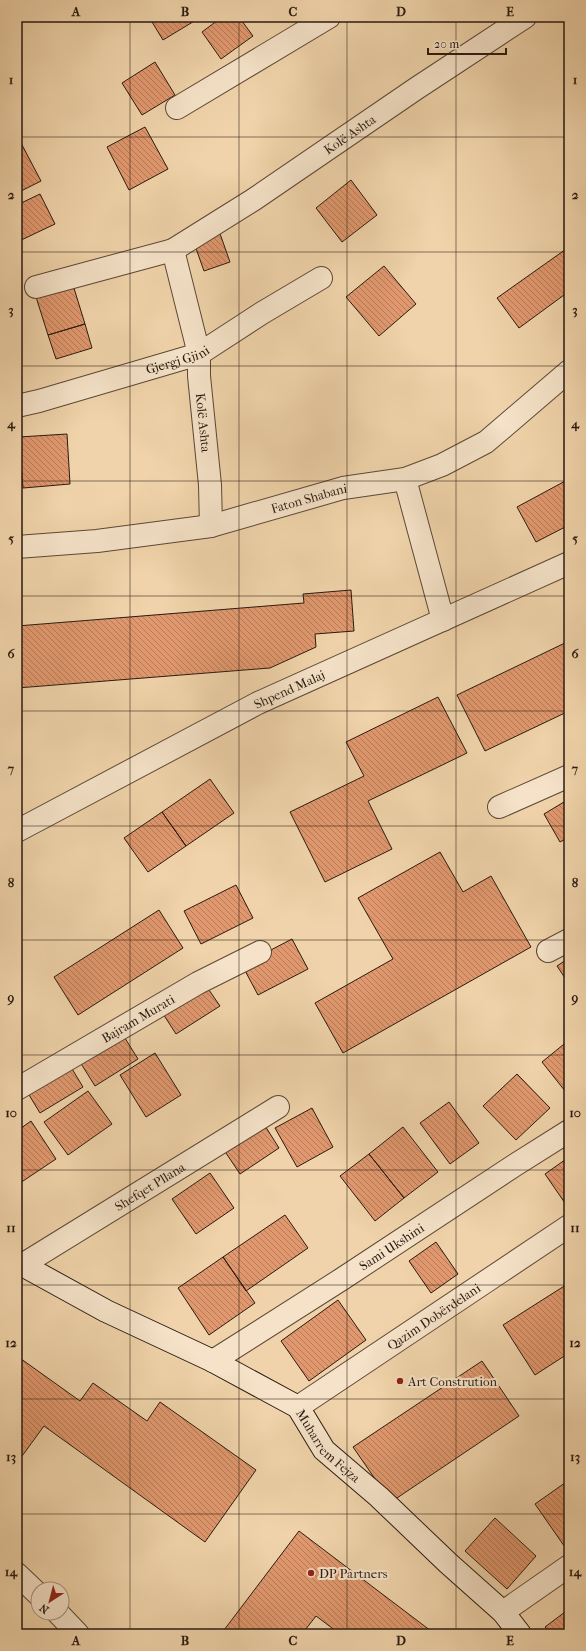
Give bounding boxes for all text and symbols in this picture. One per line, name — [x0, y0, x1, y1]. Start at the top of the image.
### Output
text: A — [71, 4, 81, 19]
text: B — [181, 4, 190, 19]
text: C — [289, 4, 298, 19]
text: D — [396, 4, 406, 19]
text: E — [506, 4, 514, 19]
scale bar — [428, 30, 506, 56]
text: 20 m — [434, 37, 459, 51]
text: 1 — [9, 72, 14, 87]
text: 1 — [573, 72, 578, 87]
street label: Kolë Ashta — [321, 111, 379, 157]
text: 2 — [8, 187, 15, 202]
text: 2 — [572, 187, 579, 202]
text: 3 — [8, 302, 14, 318]
text: 3 — [572, 302, 578, 318]
street label: Gjergj Gjini — [144, 342, 212, 377]
street label: Kolë Ashta — [193, 392, 214, 454]
text: 4 — [6, 416, 16, 432]
text: 4 — [570, 416, 580, 432]
street label: Faton Shabani — [269, 480, 348, 516]
text: 5 — [8, 531, 14, 546]
text: 5 — [572, 531, 578, 546]
text: 6 — [7, 646, 15, 661]
text: 6 — [571, 646, 579, 661]
street label: Shpend Malaj — [251, 667, 327, 711]
text: 7 — [7, 761, 15, 776]
text: 7 — [571, 761, 579, 776]
text: 8 — [8, 875, 15, 890]
text: 8 — [572, 875, 579, 890]
text: 9 — [7, 990, 15, 1006]
text: 9 — [571, 990, 579, 1006]
street label: Bajram Murati — [99, 991, 177, 1045]
text: 10 — [5, 1105, 17, 1120]
text: 10 — [569, 1105, 581, 1120]
street label: Shefqet Pllana — [112, 1158, 188, 1214]
text: 11 — [6, 1220, 16, 1235]
street label: Sami Ukshini — [356, 1220, 427, 1273]
text: 11 — [570, 1220, 580, 1235]
street label: Qazim Dobërdelani — [384, 1280, 483, 1353]
text: 12 — [5, 1335, 17, 1350]
text: 12 — [569, 1335, 581, 1350]
place label: Art Constrution — [407, 1374, 497, 1389]
marker: Art Constrution — [395, 1376, 405, 1386]
street label: Muharrem Fejza — [293, 1406, 364, 1486]
text: 13 — [6, 1449, 16, 1465]
text: 13 — [570, 1449, 580, 1465]
text: 14 — [5, 1564, 18, 1580]
text: 14 — [569, 1564, 582, 1580]
place label: DP Partners — [319, 1566, 388, 1581]
marker: DP Partners — [306, 1568, 316, 1578]
north arrow — [30, 1581, 70, 1621]
text: N — [37, 1601, 52, 1616]
text: A — [71, 1633, 81, 1648]
text: B — [181, 1633, 190, 1648]
text: C — [289, 1633, 298, 1648]
text: D — [396, 1633, 406, 1648]
text: E — [506, 1633, 514, 1648]

